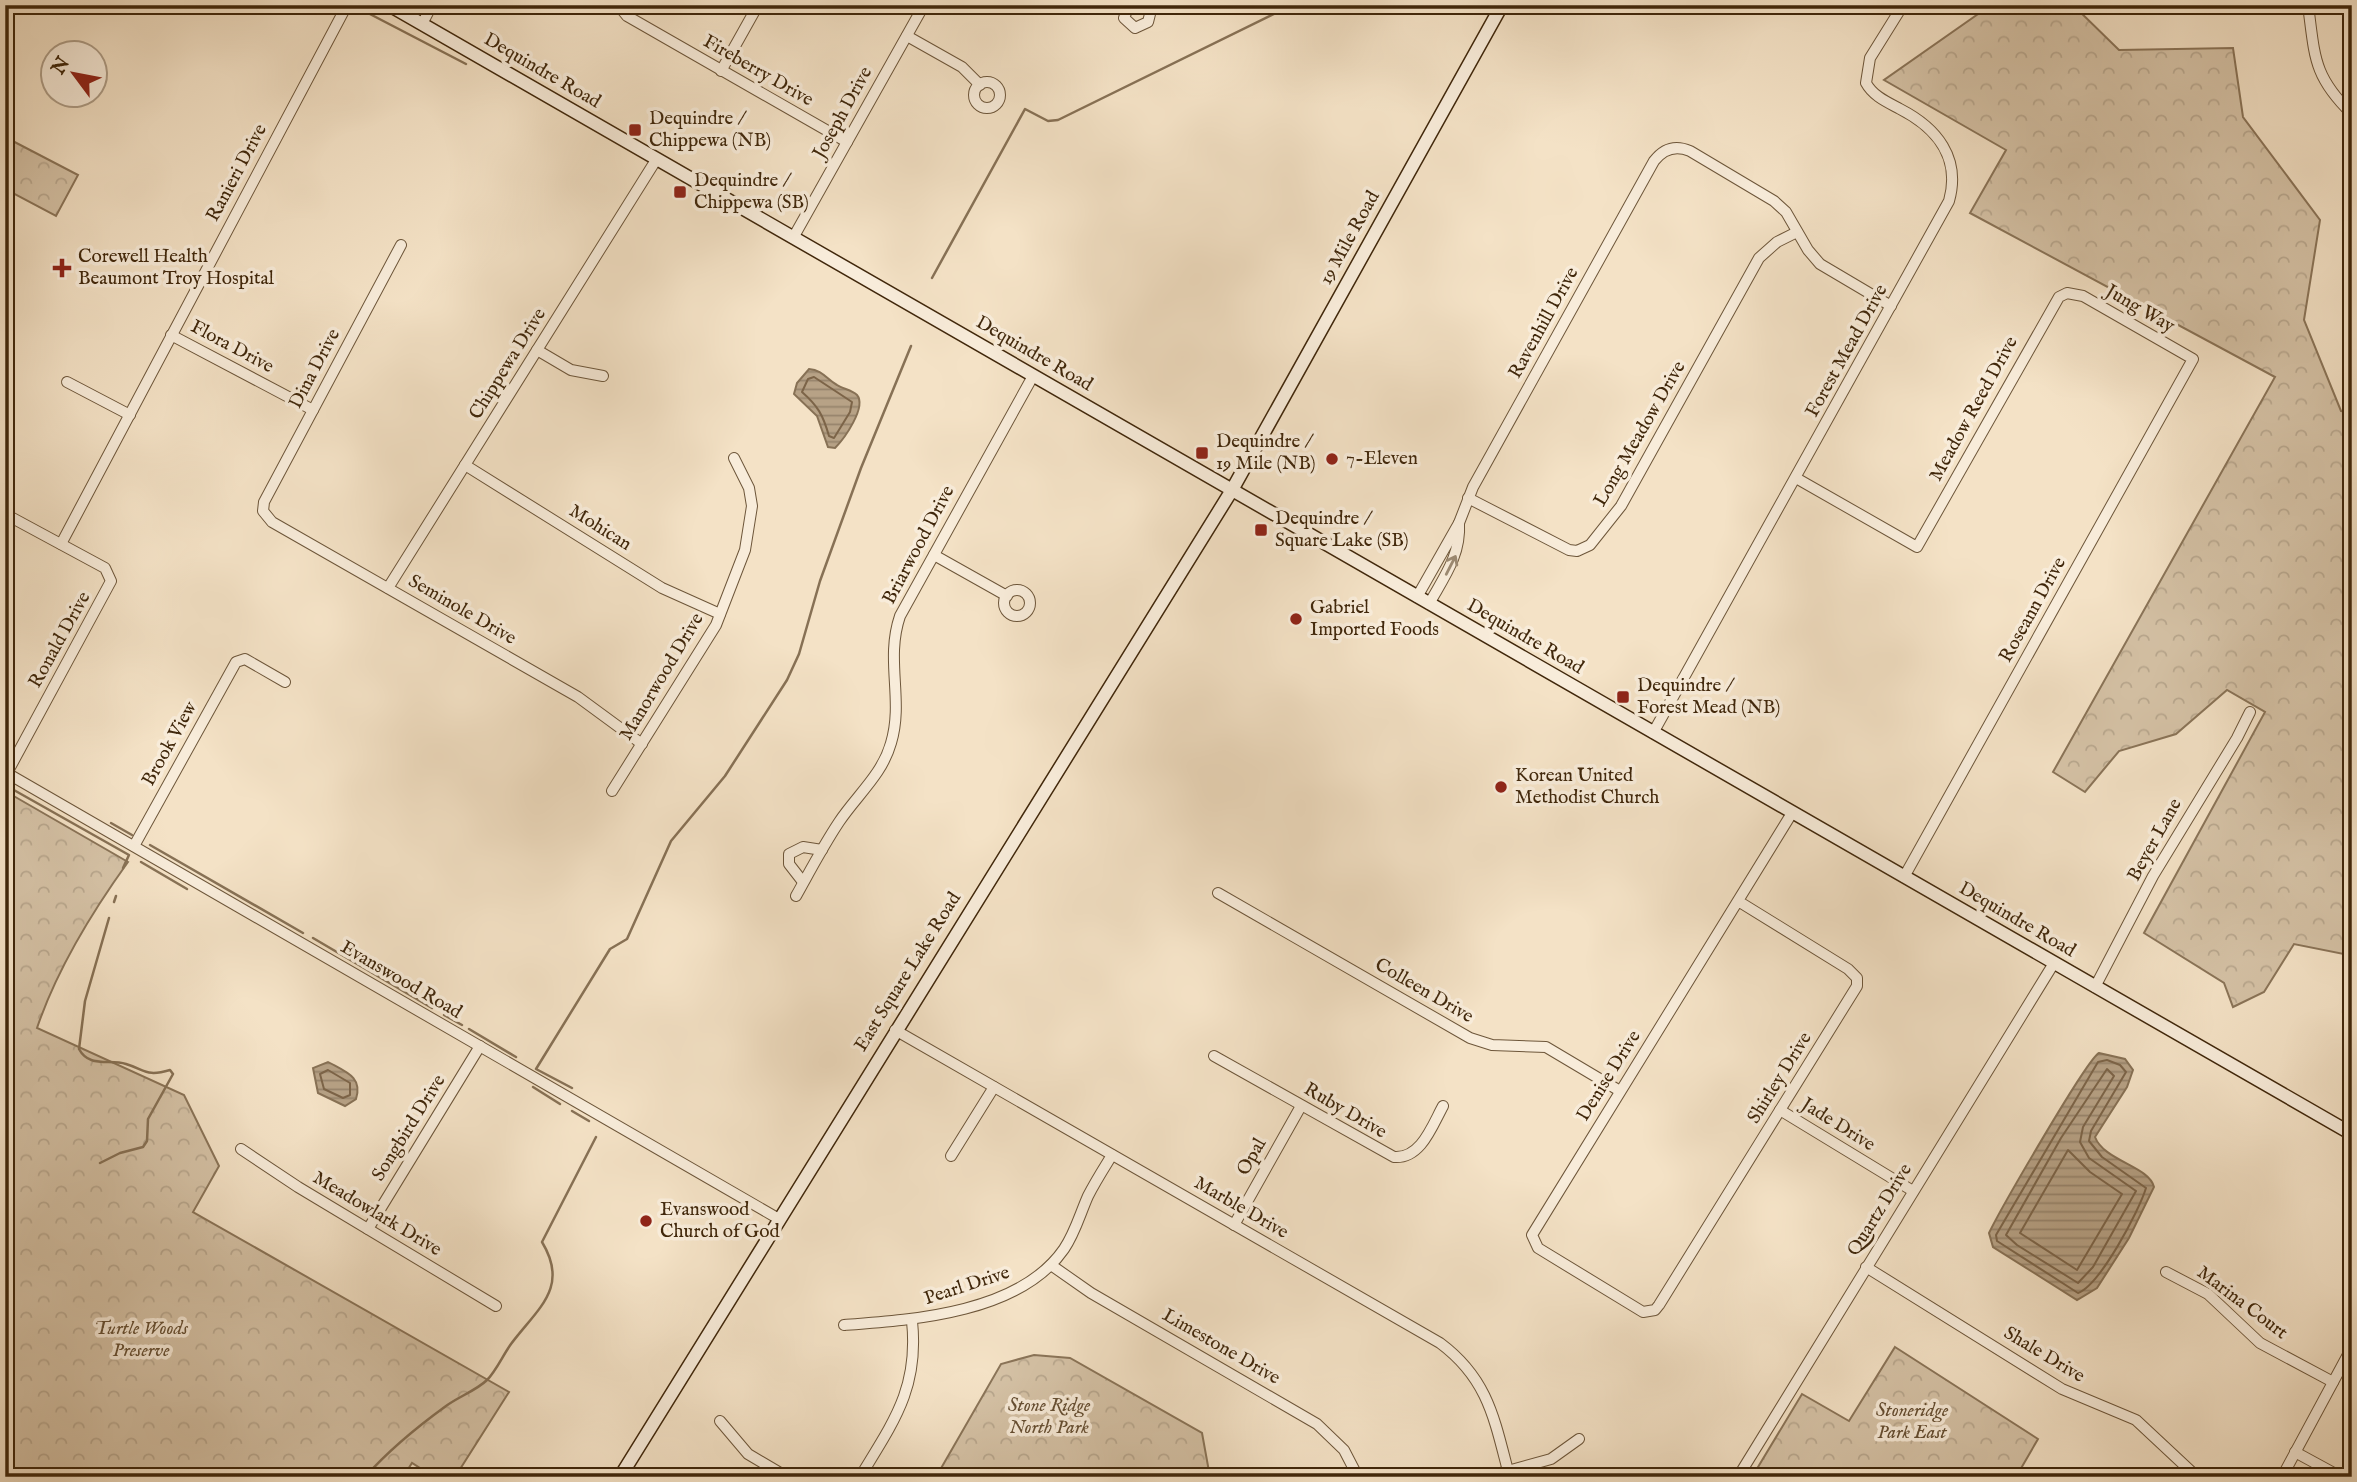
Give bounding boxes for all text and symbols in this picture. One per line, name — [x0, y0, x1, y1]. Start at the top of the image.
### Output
street label: Dequindre Road — [479, 28, 606, 115]
street label: Fireberry Drive — [699, 30, 818, 112]
north arrow — [38, 38, 108, 108]
text: N — [46, 52, 76, 80]
street label: Joseph Drive — [807, 63, 878, 165]
place label: Dequindre / Chippewa (NB) — [649, 107, 771, 153]
street label: Ranieri Drive — [201, 120, 273, 226]
marker: Dequindre / Chippewa (NB) — [627, 122, 643, 138]
place label: Dequindre / Chippewa (SB) — [694, 169, 809, 215]
marker: Dequindre / Chippewa (SB) — [672, 184, 688, 200]
street label: 19 Mile Road — [1314, 186, 1386, 289]
place label: Corewell Health Beaumont Troy Hospital — [78, 245, 275, 291]
marker: Corewell Health Beaumont Troy Hospital — [52, 258, 72, 278]
street label: Ravenhill Drive — [1504, 263, 1585, 383]
street label: Jung Way — [2099, 279, 2179, 339]
street label: Forest Mead Drive — [1801, 280, 1894, 422]
street label: Chippewa Drive — [464, 304, 552, 424]
street label: Dequindre Road — [971, 311, 1098, 398]
street label: Flora Drive — [186, 315, 278, 379]
street label: Dina Drive — [284, 325, 346, 413]
street label: Meadow Reed Drive — [1924, 332, 2024, 486]
street label: Long Meadow Drive — [1589, 357, 1692, 511]
place label: Dequindre / 19 Mile (NB) — [1216, 430, 1316, 476]
marker: Dequindre / 19 Mile (NB) — [1194, 445, 1210, 461]
place label: 7-Eleven — [1346, 447, 1418, 471]
marker: 7-Eleven — [1324, 451, 1340, 467]
street label: Briarwood Drive — [878, 481, 961, 609]
street label: Mohican — [564, 499, 636, 557]
place label: Dequindre / Square Lake (SB) — [1275, 507, 1409, 553]
marker: Dequindre / Square Lake (SB) — [1253, 522, 1269, 538]
street label: Roseann Drive — [1994, 553, 2072, 667]
one-way arrow — [1444, 555, 1458, 576]
street label: Seminole Drive — [404, 569, 521, 651]
street label: Ronald Drive — [24, 587, 96, 692]
street label: Dequindre Road — [1462, 594, 1589, 681]
place label: Gabriel Imported Foods — [1310, 596, 1439, 642]
street label: Manorwood Drive — [614, 609, 710, 745]
marker: Gabriel Imported Foods — [1288, 611, 1304, 627]
place label: Dequindre / Forest Mead (NB) — [1637, 674, 1780, 720]
marker: Dequindre / Forest Mead (NB) — [1615, 689, 1631, 705]
street label: Brook View — [137, 697, 203, 790]
place label: Korean United Methodist Church — [1515, 764, 1659, 810]
marker: Korean United Methodist Church — [1493, 779, 1509, 795]
street label: Beyer Lane — [2122, 794, 2188, 886]
street label: Dequindre Road — [1954, 877, 2081, 964]
street label: East Square Lake Road — [849, 887, 967, 1056]
street label: Evanswood Road — [336, 935, 467, 1025]
street label: Colleen Drive — [1370, 953, 1478, 1029]
street label: Denise Drive — [1572, 1026, 1647, 1126]
street label: Shirley Drive — [1742, 1028, 1818, 1128]
street label: Songbird Drive — [367, 1070, 451, 1186]
street label: Ruby Drive — [1299, 1078, 1391, 1145]
street label: Jade Drive — [1795, 1092, 1880, 1157]
street label: Opal — [1232, 1133, 1273, 1180]
street label: Quartz Drive — [1842, 1159, 1918, 1261]
street label: Meadowlark Drive — [308, 1166, 446, 1262]
street label: Marble Drive — [1189, 1171, 1293, 1245]
place label: Evanswood Church of God — [660, 1198, 780, 1244]
marker: Evanswood Church of God — [638, 1213, 654, 1229]
street label: Pearl Drive — [921, 1261, 1013, 1311]
street label: Marina Court — [2192, 1261, 2293, 1345]
street label: Limestone Drive — [1158, 1303, 1285, 1391]
park label: Turtle Woods Preserve — [94, 1317, 188, 1363]
street label: Shale Drive — [1999, 1321, 2089, 1389]
park label: Stone Ridge North Park — [1008, 1394, 1091, 1440]
park label: Stoneridge Park East — [1876, 1399, 1949, 1445]

